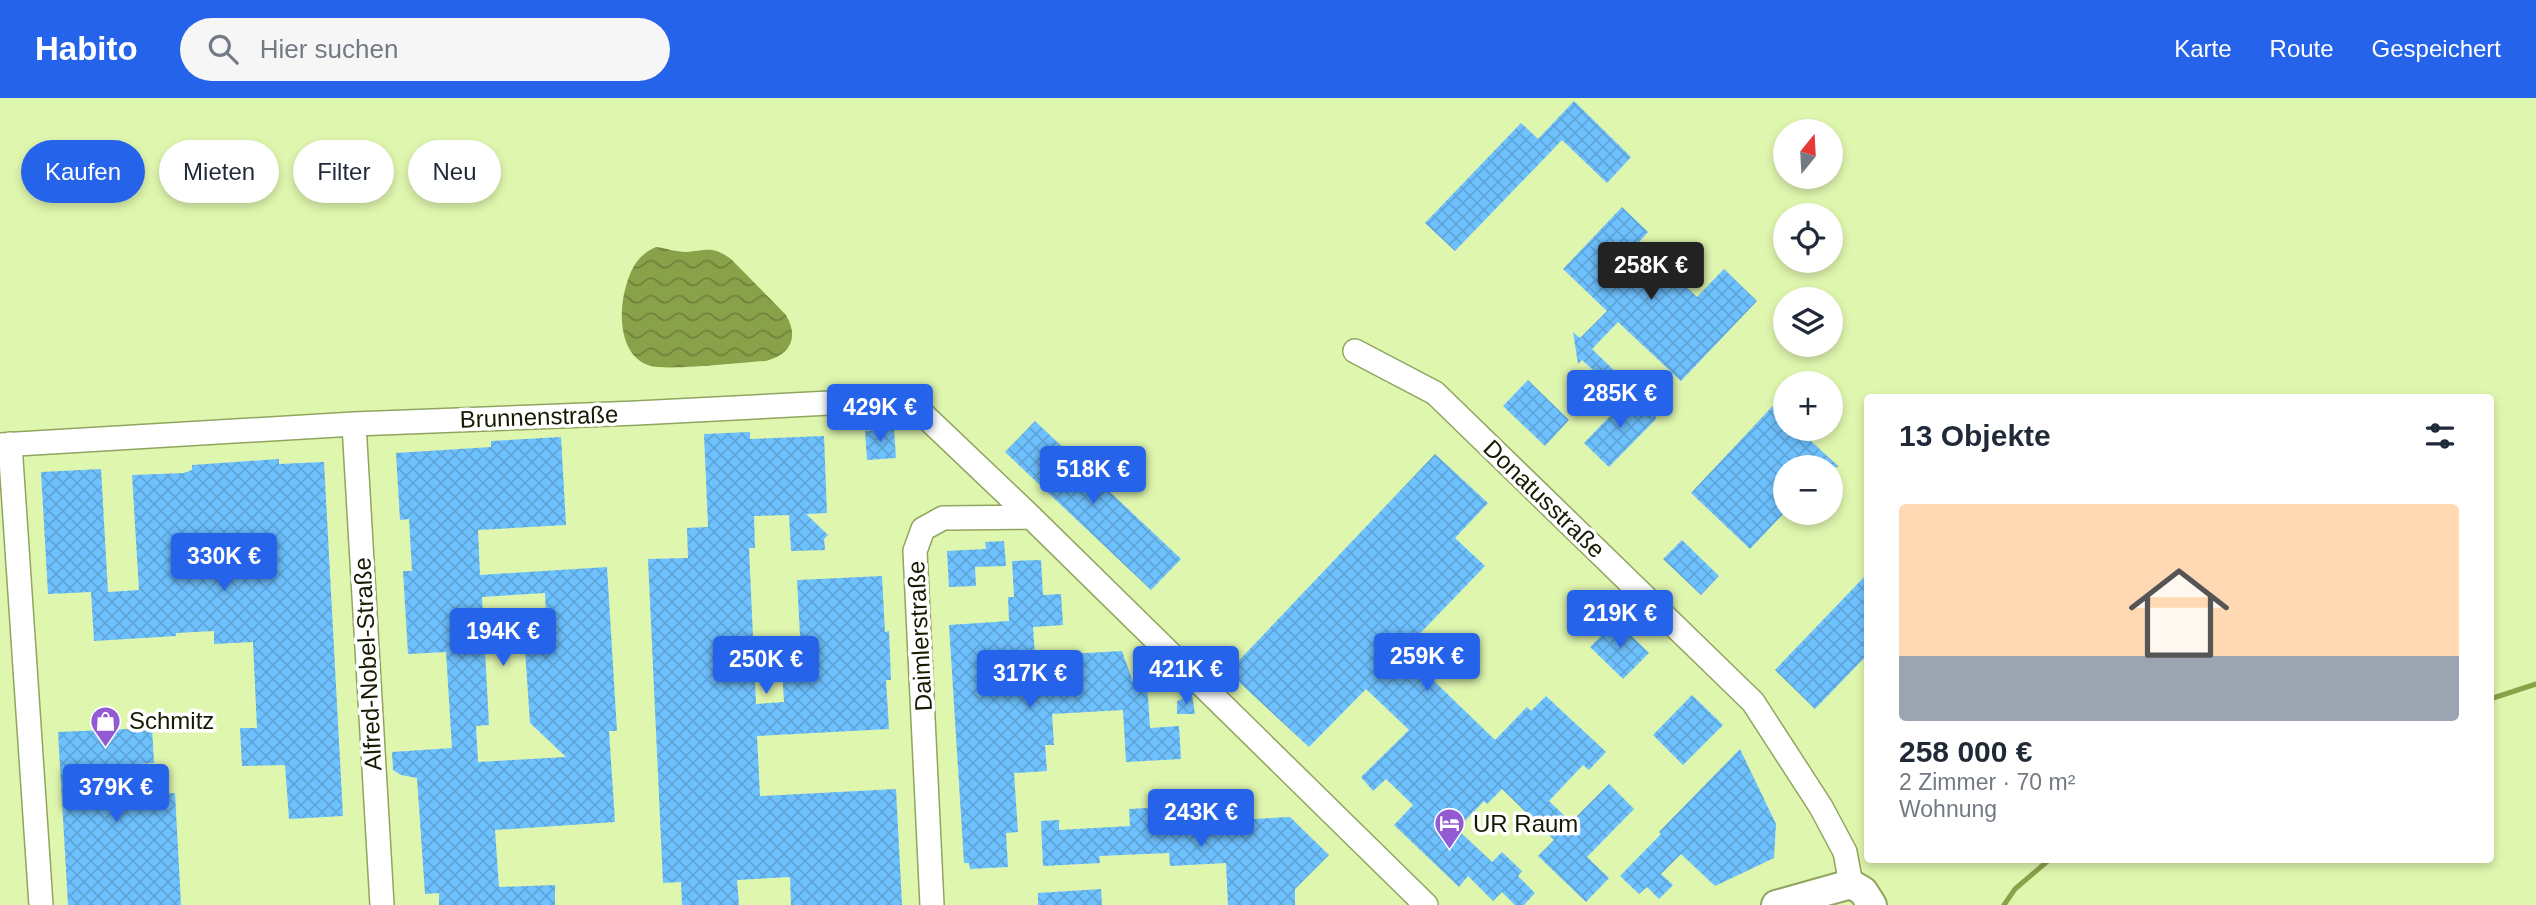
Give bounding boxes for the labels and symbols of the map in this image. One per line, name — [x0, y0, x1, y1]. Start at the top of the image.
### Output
north arrow — [1773, 119, 1843, 189]
pin: 258K € — [1594, 242, 1708, 302]
pin: 285K € — [1563, 370, 1677, 430]
pin: 429K € — [823, 384, 937, 444]
street label: Brunnenstraße — [459, 400, 619, 433]
street label: Donatusstraße — [1478, 434, 1610, 563]
pin: 518K € — [1036, 446, 1150, 506]
pin: 330K € — [167, 533, 281, 593]
street label: Alfred-Nobel-Straße — [348, 557, 387, 771]
street label: Daimlerstraße — [902, 560, 937, 712]
pin: 219K € — [1563, 590, 1677, 650]
pin: 194K € — [446, 608, 560, 668]
pin: 259K € — [1370, 634, 1484, 693]
pin: 250K € — [709, 636, 823, 696]
pin: 421K € — [1129, 646, 1243, 706]
pin: 317K € — [973, 650, 1087, 710]
shop icon: Schmitz — [89, 704, 123, 748]
place label: Schmitz — [129, 707, 214, 734]
pin: 379K € — [59, 764, 173, 824]
pin: 243K € — [1144, 790, 1258, 849]
hotel icon: UR Raum — [1433, 807, 1467, 851]
place label: UR Raum — [1473, 810, 1578, 837]

